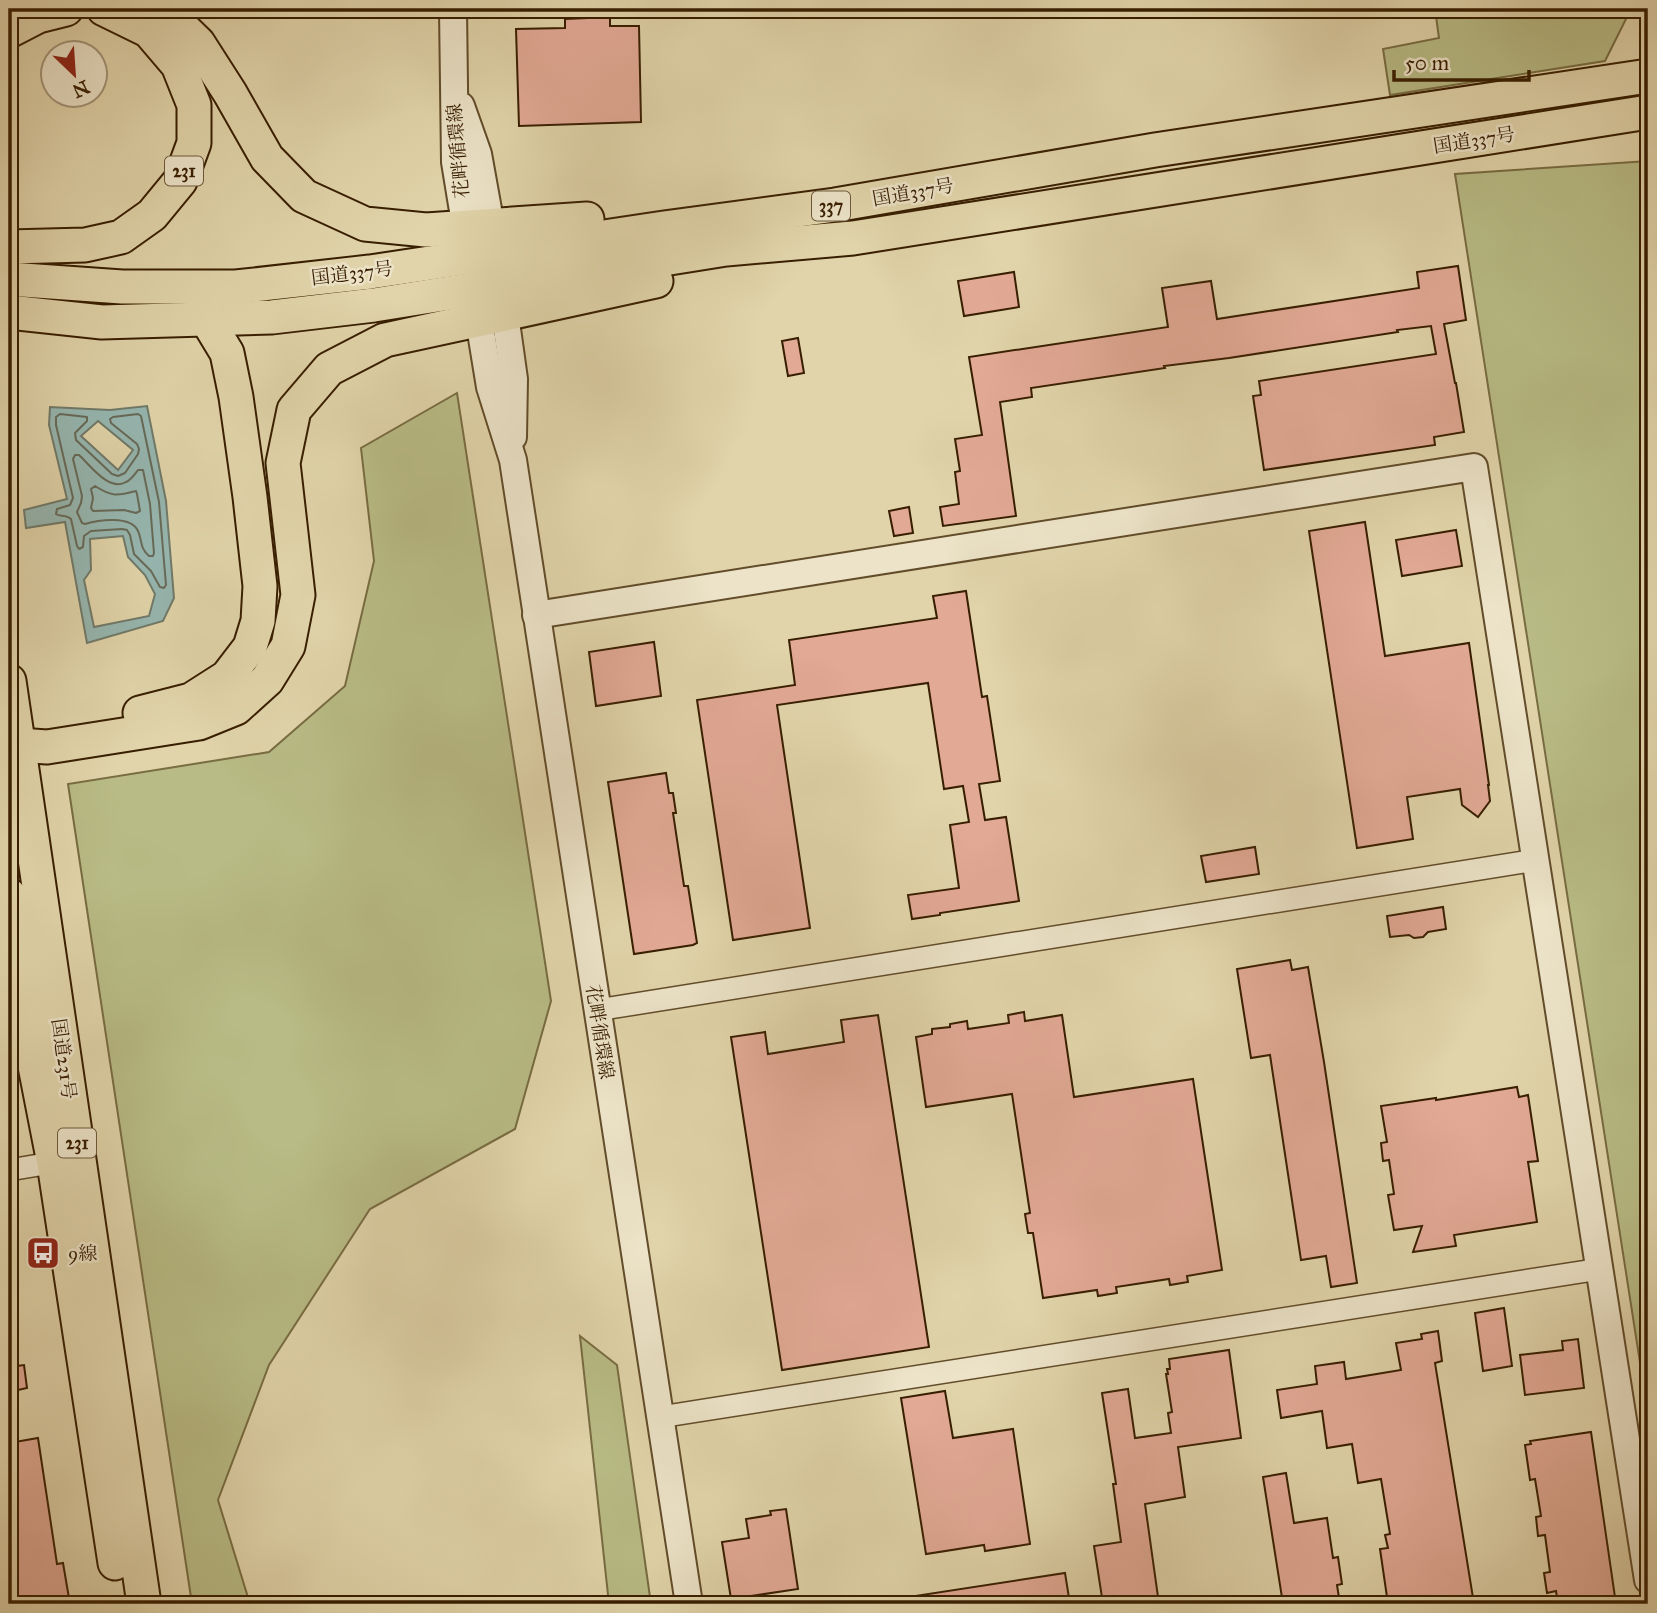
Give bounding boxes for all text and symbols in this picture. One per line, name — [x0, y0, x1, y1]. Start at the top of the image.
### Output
north arrow — [38, 38, 108, 108]
scale bar — [1394, 38, 1529, 82]
text: 50 m — [1405, 50, 1450, 76]
text: N — [69, 75, 93, 103]
street label: 花畔循環線 — [442, 103, 474, 199]
street label: 国道337号 — [1432, 122, 1516, 158]
road number: 231 — [165, 156, 203, 186]
street label: 国道337号 — [870, 174, 956, 210]
road number: 337 — [812, 191, 850, 220]
street label: 国道337号 — [310, 257, 394, 289]
street label: 花畔循環線 — [581, 983, 619, 1081]
street label: 国道231号 — [47, 1017, 81, 1101]
road number: 231 — [58, 1128, 96, 1158]
bus stop icon: 9線 — [24, 1234, 62, 1272]
place label: 9線 — [68, 1242, 97, 1265]

